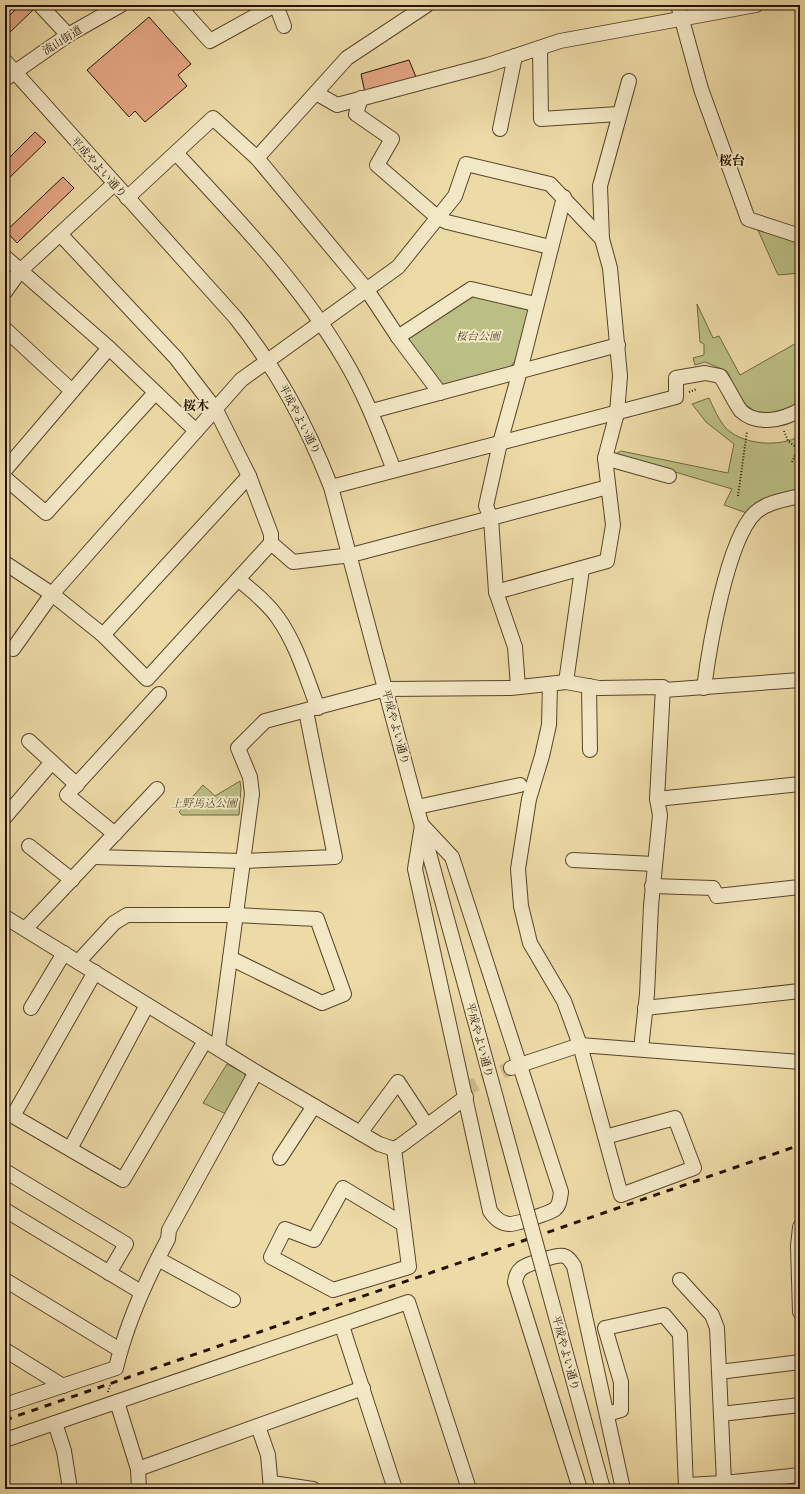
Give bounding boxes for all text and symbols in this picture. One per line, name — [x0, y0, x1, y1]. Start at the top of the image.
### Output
street label: 流山街道 — [40, 22, 84, 58]
street label: 平成やよい通り — [68, 134, 130, 200]
district label: 桜台 — [719, 152, 745, 168]
park label: 桜台公園 — [456, 329, 502, 343]
street label: 平成やよい通り — [276, 382, 324, 456]
district label: 桜木 — [183, 397, 209, 413]
street label: 平成やよい通り — [379, 688, 413, 766]
park label: 上野馬込公園 — [171, 796, 239, 810]
street label: 平成やよい通り — [463, 1001, 497, 1079]
street label: 平成やよい通り — [549, 1314, 583, 1392]

